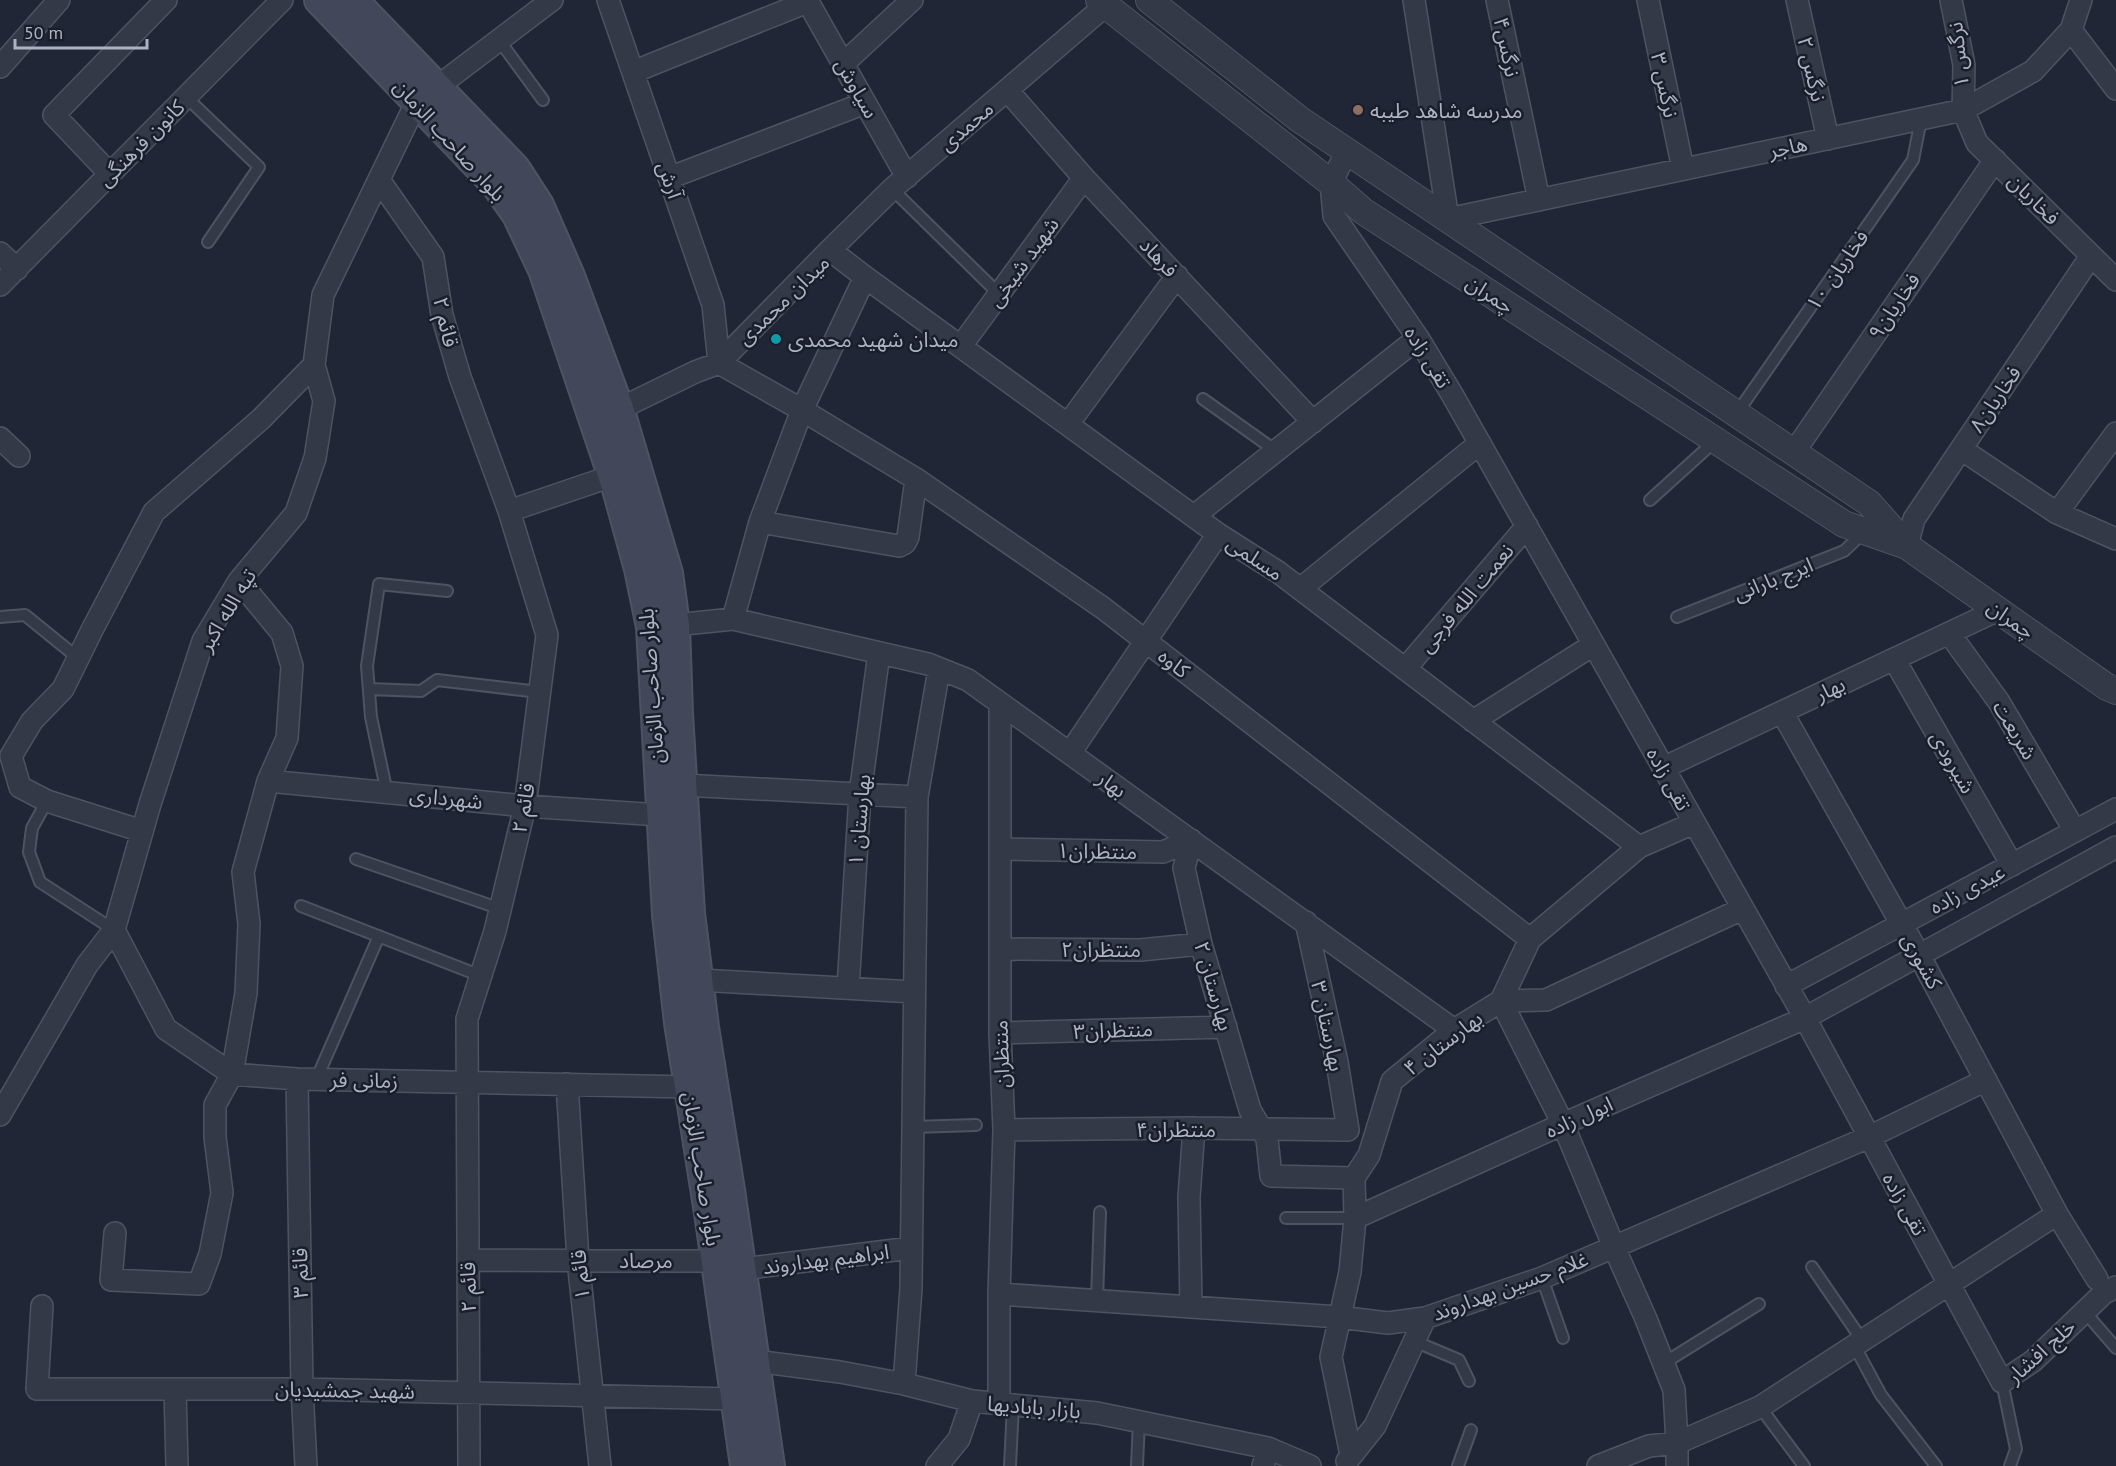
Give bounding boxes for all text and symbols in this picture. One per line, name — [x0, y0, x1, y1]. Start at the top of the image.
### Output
scale bar — [15, 12, 147, 50]
street label: نرگس۴ — [1488, 15, 1526, 79]
text: 50 m — [24, 21, 63, 44]
street label: نرگس ۱ — [1941, 21, 1975, 89]
street label: نرگس ۲ — [1791, 34, 1833, 104]
street label: نرگس ۳ — [1645, 50, 1685, 120]
street label: سیاوش — [829, 53, 885, 123]
street label: بلوار صاحب الزمان — [388, 73, 512, 207]
street label: کانون فرهنگی — [92, 93, 191, 192]
street label: محمدی — [933, 95, 999, 157]
place label: مدرسه شاهد طیبه — [1370, 97, 1522, 124]
marker: مدرسه شاهد طیبه — [1351, 103, 1365, 117]
street label: هاجر — [1765, 130, 1810, 164]
street label: آرش — [651, 158, 689, 203]
street label: فخاریان — [2002, 167, 2066, 231]
street label: شهید شیخی — [981, 212, 1065, 312]
street label: فخاریان ۱۰ — [1799, 224, 1875, 316]
street label: فرهاد — [1134, 231, 1184, 283]
street label: میدان محمدی — [731, 249, 835, 351]
street label: فخاریان۹ — [1862, 267, 1926, 345]
street label: چمران — [1461, 269, 1519, 319]
street label: قائم ۲ — [425, 294, 465, 350]
street label: تقی زاده — [1398, 321, 1458, 393]
place label: میدان شهید محمدی — [788, 326, 958, 353]
marker: میدان شهید محمدی — [769, 332, 783, 346]
street label: فخاریان۸ — [1963, 360, 2027, 438]
street label: مسلمی — [1221, 529, 1289, 587]
street label: نعمت الله فرجی — [1412, 538, 1520, 658]
street label: ایرج بارانی — [1729, 551, 1818, 609]
street label: تپه الله اکبر — [191, 564, 262, 657]
street label: چمران — [1982, 593, 2040, 645]
street label: بلوار صاحب الزمان — [632, 607, 670, 765]
street label: کاوه — [1153, 642, 1195, 684]
street label: بهار — [1810, 670, 1849, 708]
street label: شریعت — [1987, 695, 2043, 765]
street label: شیرودی — [1924, 726, 1982, 798]
street label: تقی زاده — [1641, 743, 1697, 815]
street label: بهار — [1091, 764, 1132, 804]
street label: بهارستان ۱ — [842, 773, 876, 867]
street label: شهرداری — [408, 781, 484, 815]
street label: قائم ۲ — [505, 781, 543, 836]
street label: منتظران۱ — [1057, 837, 1137, 865]
street label: عیدی زاده — [1925, 858, 2009, 920]
street label: کشوری — [1896, 928, 1949, 994]
street label: منتظران۲ — [1061, 936, 1141, 963]
street label: بهارستان ۲ — [1188, 938, 1240, 1034]
street label: بهارستان ۳ — [1305, 978, 1351, 1074]
street label: بهارستان ۴ — [1398, 1005, 1488, 1081]
street label: منتظران۳ — [1072, 1015, 1154, 1045]
street label: منتظران — [986, 1019, 1016, 1089]
street label: زمانی فر — [329, 1066, 398, 1094]
street label: بلوار صاحب الزمان — [676, 1090, 728, 1248]
street label: ابول زاده — [1541, 1090, 1617, 1144]
street label: منتظران۴ — [1136, 1116, 1216, 1143]
street label: تقی زاده — [1877, 1168, 1933, 1240]
street label: ابراهیم بهداروند — [761, 1238, 891, 1282]
street label: غلام حسین بهداروند — [1428, 1245, 1593, 1330]
street label: قائم ۳ — [286, 1247, 316, 1299]
street label: مرصاد — [619, 1247, 673, 1274]
street label: قائم ۱ — [564, 1248, 598, 1301]
street label: قائم ۲ — [454, 1261, 484, 1313]
street label: خلج افشار — [2000, 1313, 2083, 1391]
street label: شهید جمشیدیان — [275, 1375, 415, 1405]
street label: بازار بابادیها — [986, 1389, 1082, 1425]

